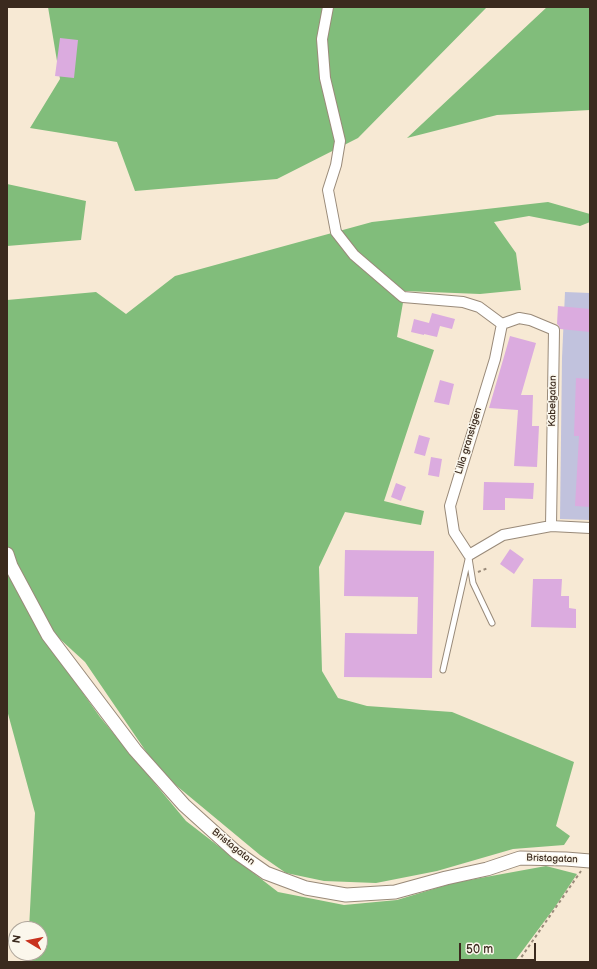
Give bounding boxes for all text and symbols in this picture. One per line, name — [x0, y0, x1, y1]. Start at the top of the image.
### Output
street label: Kabelgatan — [547, 375, 559, 427]
street label: Lilla granstigen — [453, 406, 485, 476]
street label: Bristagatan — [209, 826, 257, 868]
street label: Bristagatan — [526, 852, 578, 866]
north arrow — [8, 921, 48, 961]
text: N — [10, 934, 24, 944]
scale bar — [461, 935, 538, 961]
text: 50 m — [466, 942, 493, 957]

